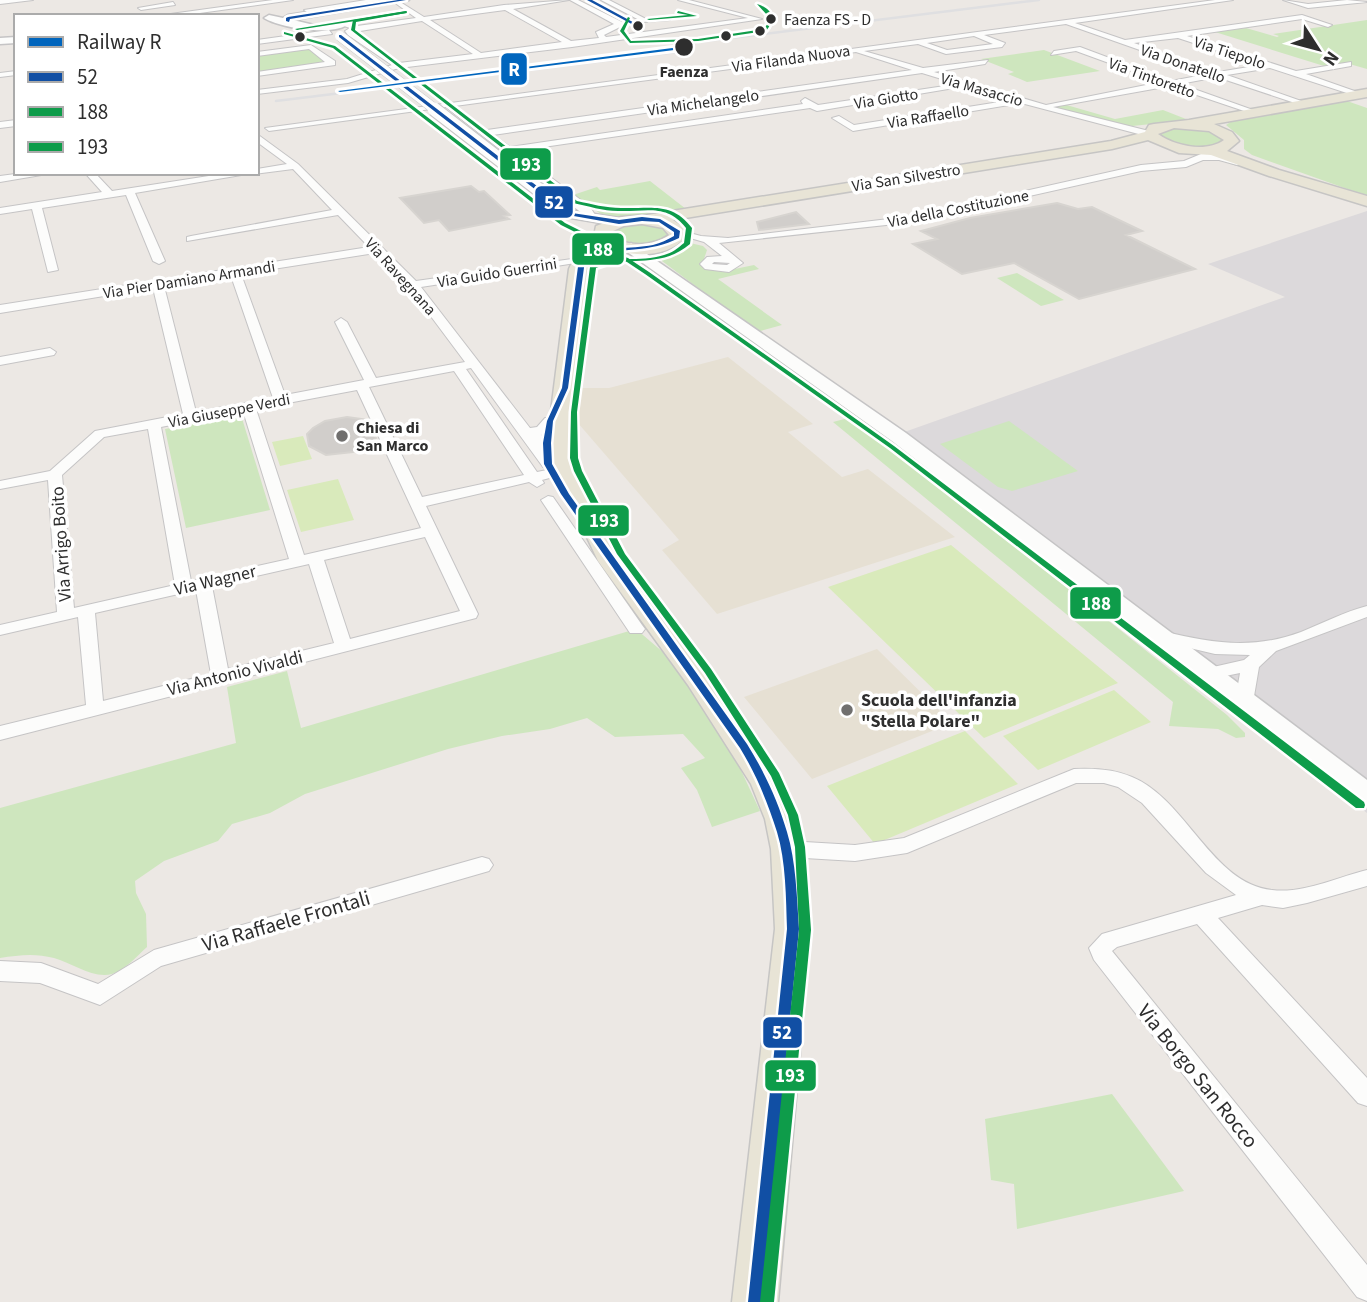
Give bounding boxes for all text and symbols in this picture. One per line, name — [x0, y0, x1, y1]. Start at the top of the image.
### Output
place label: Faenza FS - D — [784, 9, 871, 31]
marker: Faenza FS - D — [764, 12, 778, 26]
legend — [14, 14, 259, 175]
north arrow — [1283, 14, 1353, 84]
unlabelled marker — [631, 19, 645, 33]
unlabelled marker — [753, 24, 767, 38]
text: Railway R — [77, 27, 161, 57]
unlabelled marker — [719, 29, 733, 43]
unlabelled marker — [293, 30, 307, 44]
street label: Via Tiepolo — [1191, 31, 1268, 75]
marker: Faenza — [673, 36, 695, 58]
street label: Via Donatello — [1137, 39, 1228, 89]
street label: Via Filanda Nuova — [731, 40, 852, 78]
text: N — [1316, 45, 1345, 71]
line badge: R — [500, 52, 528, 86]
street label: Via Tintoretto — [1105, 52, 1198, 104]
text: R — [508, 57, 520, 84]
place label: Faenza — [659, 61, 709, 83]
text: 52 — [77, 62, 98, 92]
street label: Via Masaccio — [938, 68, 1026, 112]
street label: Via Giotto — [853, 83, 920, 115]
street label: Via Michelangelo — [646, 84, 760, 122]
text: 188 — [77, 97, 108, 127]
street label: Via Raffaello — [886, 100, 971, 134]
text: 193 — [77, 132, 108, 162]
line badge: 193 — [499, 147, 552, 181]
text: 193 — [511, 152, 541, 179]
street label: Via San Silvestro — [850, 159, 962, 197]
street label: Via della Costituzione — [886, 184, 1031, 233]
line badge: 52 — [534, 185, 574, 219]
text: 52 — [544, 190, 564, 217]
line badge: 188 — [571, 232, 625, 266]
street label: Via Ravegnana — [359, 233, 441, 320]
text: 188 — [583, 237, 613, 264]
street label: Via Guido Guerrini — [436, 253, 559, 293]
street label: Via Pier Damiano Armandi — [101, 256, 277, 304]
street label: Via Giuseppe Verdi — [166, 388, 292, 434]
place label: Chiesa di San Marco — [356, 417, 429, 457]
marker: Chiesa di San Marco — [334, 428, 350, 444]
street label: Via Arrigo Boito — [45, 485, 78, 603]
line badge: 193 — [577, 504, 630, 537]
text: 193 — [589, 508, 619, 535]
street label: Via Wagner — [172, 559, 259, 602]
line badge: 188 — [1069, 586, 1122, 620]
text: 188 — [1081, 591, 1111, 618]
street label: Via Antonio Vivaldi — [165, 645, 306, 702]
place label: Scuola dell'infanzia "Stella Polare" — [861, 688, 1017, 734]
marker: Scuola dell'infanzia "Stella Polare" — [839, 702, 855, 718]
street label: Via Raffaele Frontali — [198, 883, 374, 959]
street label: Via Borgo San Rocco — [1130, 998, 1266, 1154]
line badge: 52 — [762, 1016, 803, 1049]
text: 52 — [772, 1020, 792, 1047]
line badge: 193 — [764, 1059, 817, 1092]
text: 193 — [775, 1063, 805, 1090]

